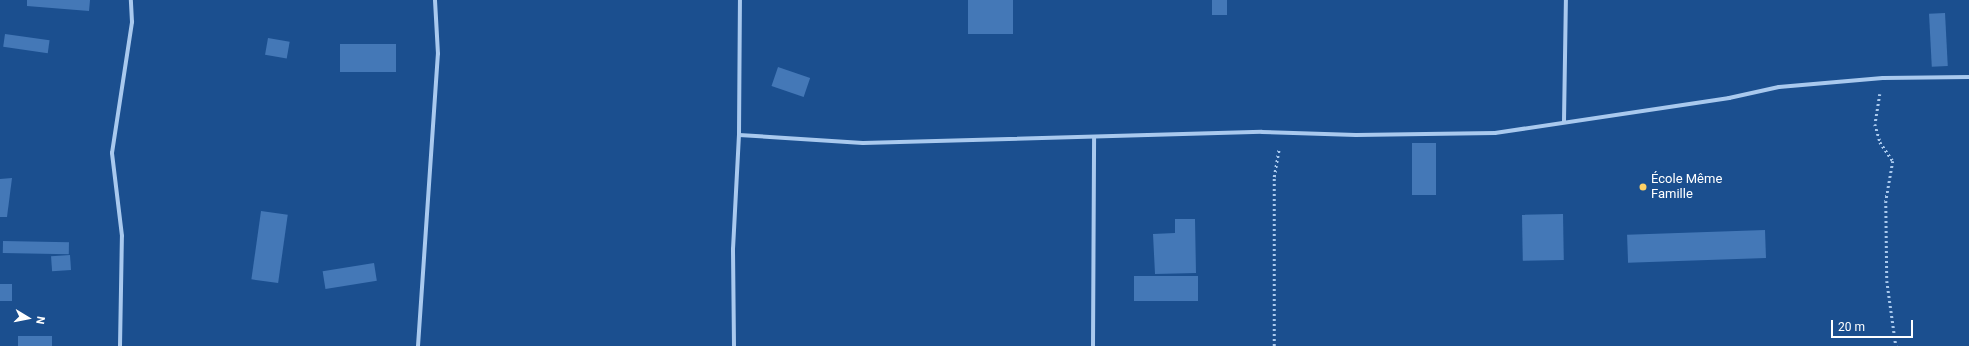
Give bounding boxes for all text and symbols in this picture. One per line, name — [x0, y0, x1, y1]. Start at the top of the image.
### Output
place label: École Même Famille — [1651, 172, 1722, 203]
marker: École Même Famille — [1638, 182, 1648, 192]
north arrow — [8, 298, 48, 338]
scale bar — [1833, 312, 1915, 338]
text: N — [33, 315, 47, 325]
text: 20 m — [1838, 320, 1865, 334]

